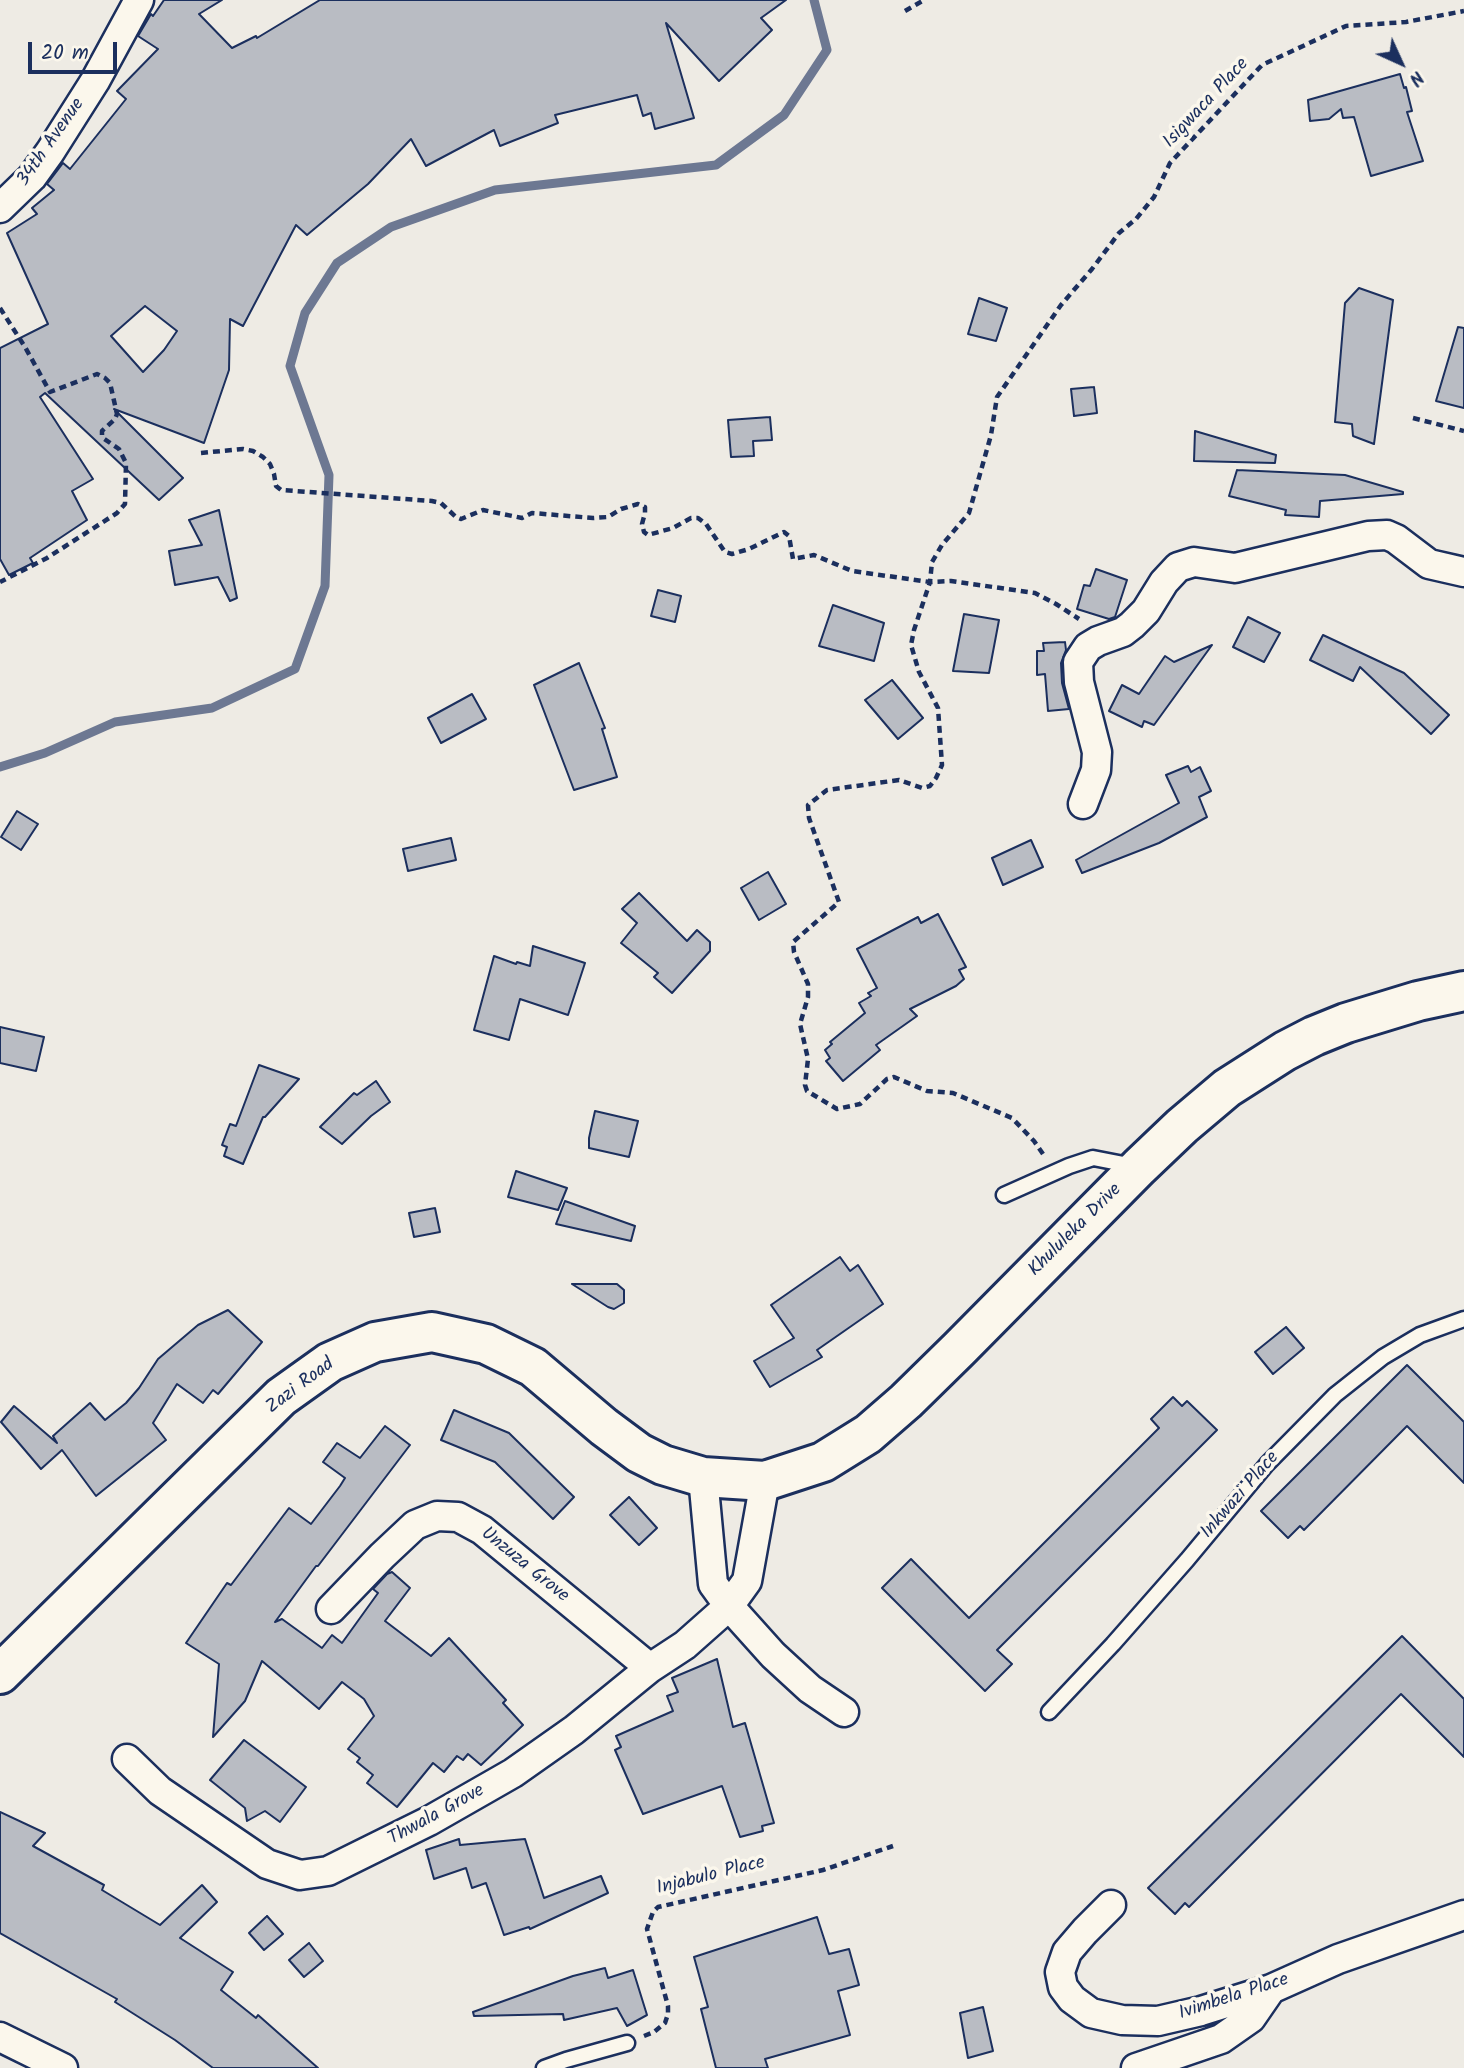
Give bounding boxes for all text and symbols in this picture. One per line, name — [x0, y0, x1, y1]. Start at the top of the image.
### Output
scale bar — [32, 28, 121, 72]
north arrow — [1366, 28, 1436, 98]
text: 20 m — [41, 37, 89, 70]
street label: Isigwaca Place — [1159, 54, 1255, 154]
text: N — [1401, 63, 1431, 93]
street label: 34th Avenue — [13, 95, 91, 191]
street label: Khululeka Drive — [1025, 1180, 1127, 1282]
street label: Zazi Road — [262, 1354, 340, 1420]
street label: Inkwazi Place — [1197, 1448, 1285, 1544]
street label: Unzuza Grove — [475, 1523, 573, 1609]
street label: Thwala Grove — [385, 1780, 489, 1852]
street label: Injabulo Place — [655, 1853, 767, 1901]
street label: Ivimbela Place — [1176, 1970, 1292, 2026]

